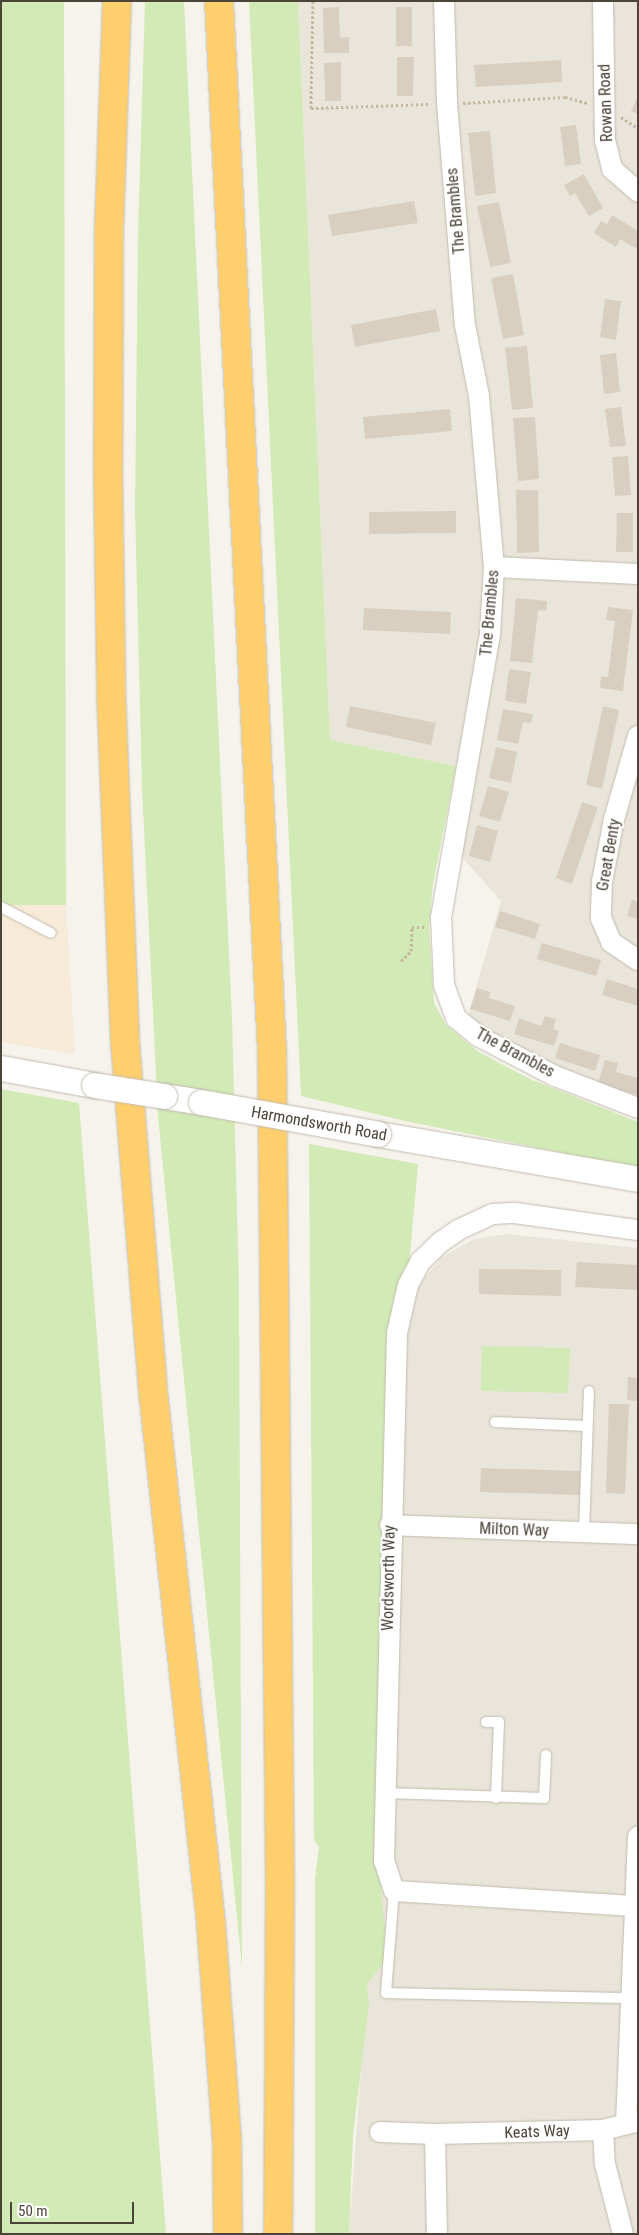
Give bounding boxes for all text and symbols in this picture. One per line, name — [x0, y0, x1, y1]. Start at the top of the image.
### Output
street label: Rowan Road — [595, 64, 617, 142]
street label: The Brambles — [443, 167, 469, 255]
street label: The Brambles — [477, 569, 503, 657]
street label: Great Benty — [593, 817, 625, 893]
street label: The Brambles — [472, 1024, 558, 1082]
street label: Harmondsworth Road — [250, 1103, 388, 1145]
street label: Milton Way — [479, 1519, 549, 1541]
street label: Wordsworth Way — [378, 1525, 400, 1631]
street label: Keats Way — [504, 2121, 570, 2143]
scale bar — [12, 2192, 136, 2224]
text: 50 m — [18, 2202, 48, 2220]

